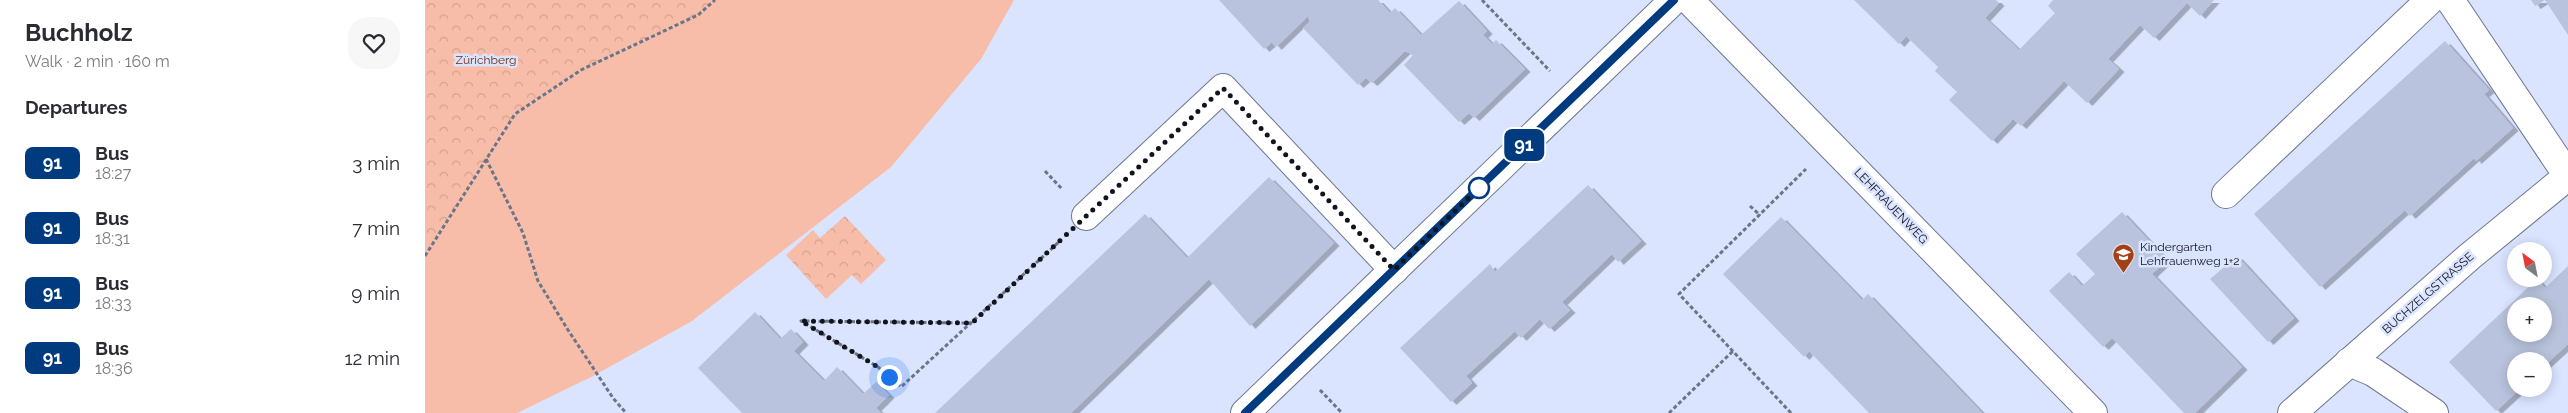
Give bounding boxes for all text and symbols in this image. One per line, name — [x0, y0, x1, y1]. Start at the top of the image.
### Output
button: heart — [348, 17, 400, 69]
text: Buchholz — [25, 18, 133, 47]
text: Walk · 2 min · 160 m — [25, 52, 170, 71]
park label: Zürichberg — [456, 53, 516, 67]
text: Departures — [25, 96, 127, 118]
line badge: 91 — [1501, 129, 1547, 161]
text: 91 — [1514, 134, 1534, 155]
text: Bus — [95, 142, 129, 164]
text: 91 — [43, 152, 62, 173]
text: 3 min — [352, 152, 400, 174]
text: 18:27 — [95, 164, 131, 183]
street label: LEHFRAUENWEG — [1851, 165, 1931, 247]
unlabelled marker — [1468, 177, 1490, 199]
text: Bus — [95, 207, 129, 229]
text: 91 — [43, 217, 62, 238]
text: 7 min — [352, 217, 400, 239]
text: 18:31 — [95, 229, 130, 248]
place label: Kindergarten Lehfrauenweg 1+2 — [2140, 240, 2240, 268]
school or university icon: Kindergarten Lehfrauenweg 1+2 — [2112, 242, 2136, 273]
north arrow — [2507, 242, 2553, 288]
map controls — [2507, 242, 2552, 397]
street label: BUCHZELGSTRASSE — [2379, 250, 2477, 336]
text: Bus — [95, 272, 129, 294]
text: 91 — [43, 282, 62, 303]
text: 9 min — [351, 282, 400, 304]
text: 18:33 — [95, 294, 131, 313]
button: + — [2507, 297, 2552, 342]
text: Bus — [95, 337, 129, 359]
text: 91 — [43, 347, 62, 368]
text: 12 min — [344, 347, 400, 369]
button: − — [2507, 352, 2552, 397]
text: 18:36 — [95, 359, 133, 378]
your location — [877, 365, 902, 390]

